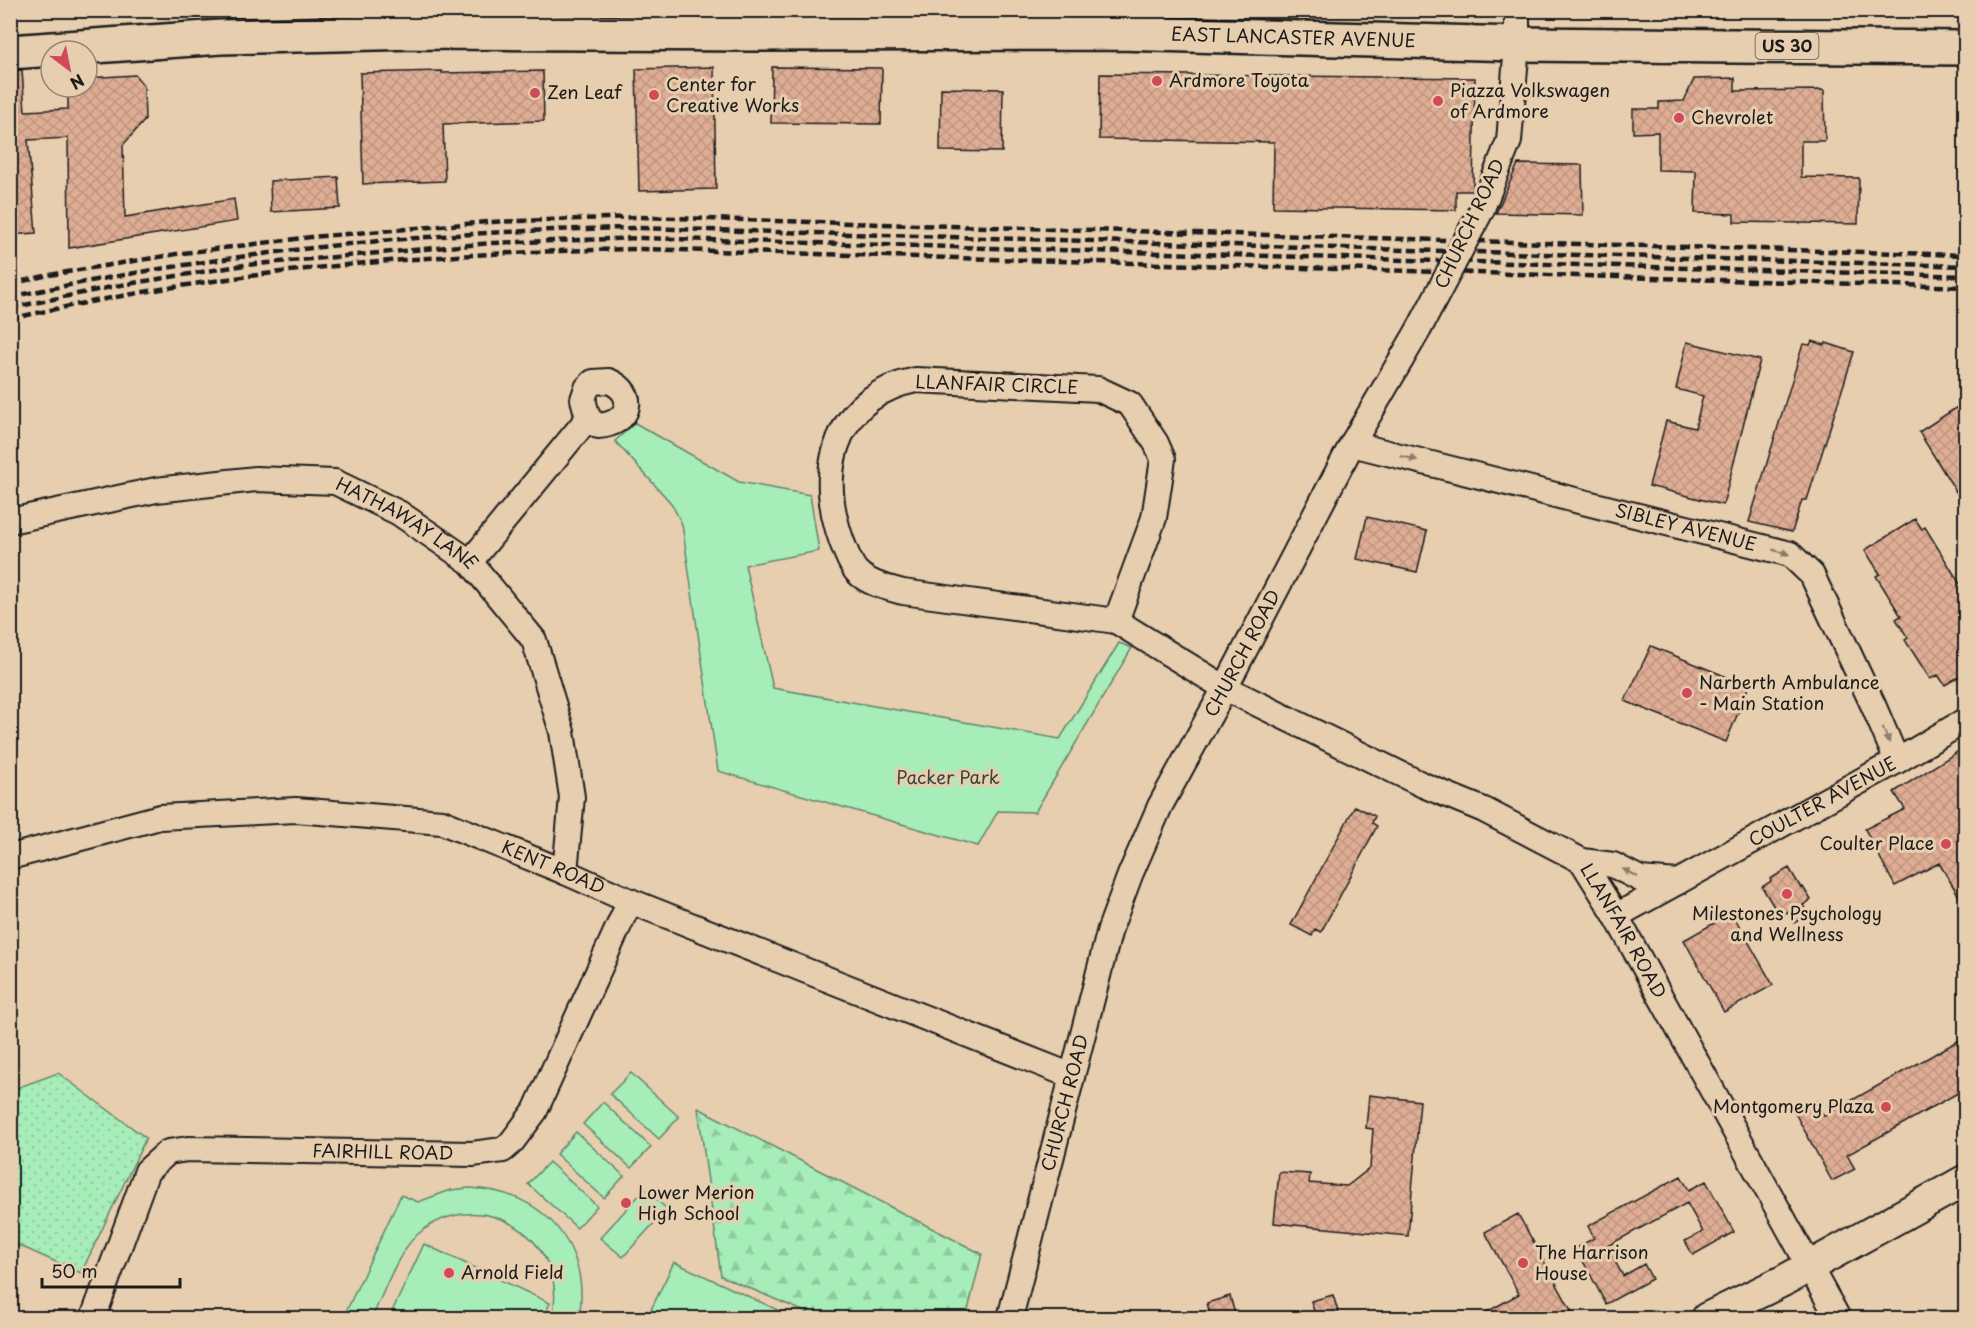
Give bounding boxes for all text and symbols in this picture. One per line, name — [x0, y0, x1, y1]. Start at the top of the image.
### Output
street label: EAST LANCASTER AVENUE — [1171, 19, 1416, 53]
road number: US 30 — [1756, 33, 1818, 59]
north arrow — [39, 39, 99, 99]
place label: Ardmore Toyota — [1169, 66, 1310, 93]
text: N — [66, 69, 89, 96]
place label: Center for Creative Works — [666, 70, 799, 118]
marker: Ardmore Toyota — [1150, 74, 1164, 88]
place label: Piazza Volkswagen of Ardmore — [1450, 76, 1610, 124]
place label: Zen Leaf — [547, 78, 623, 105]
marker: Zen Leaf — [528, 86, 542, 100]
marker: Center for Creative Works — [647, 88, 661, 102]
marker: Piazza Volkswagen of Ardmore — [1431, 94, 1445, 108]
place label: Chevrolet — [1691, 103, 1773, 130]
marker: Chevrolet — [1672, 111, 1686, 125]
street label: CHURCH ROAD — [1427, 154, 1511, 293]
street label: LLANFAIR CIRCLE — [915, 367, 1079, 400]
one-way arrow — [1399, 454, 1418, 464]
street label: HATHAWAY LANE — [332, 470, 486, 575]
street label: SIBLEY AVENUE — [1612, 496, 1760, 557]
one-way arrow — [1772, 548, 1790, 557]
street label: CHURCH ROAD — [1197, 584, 1286, 721]
place label: Narberth Ambulance - Main Station — [1699, 668, 1880, 716]
marker: Narberth Ambulance - Main Station — [1680, 686, 1694, 700]
one-way arrow — [1882, 726, 1891, 744]
street label: COULTER AVENUE — [1743, 749, 1901, 852]
park label: Packer Park — [896, 763, 1000, 790]
place label: Coulter Place — [1819, 829, 1934, 856]
street label: KENT ROAD — [498, 833, 610, 900]
marker: Coulter Place — [1939, 837, 1953, 851]
street label: LLANFAIR ROAD — [1574, 857, 1674, 1003]
one-way arrow — [1621, 869, 1638, 878]
marker: Milestones Psychology and Wellness — [1780, 887, 1794, 901]
place label: Milestones Psychology and Wellness — [1692, 899, 1882, 947]
street label: CHURCH ROAD — [1033, 1031, 1094, 1174]
place label: Montgomery Plaza — [1713, 1092, 1875, 1119]
marker: Montgomery Plaza — [1879, 1100, 1893, 1114]
street label: FAIRHILL ROAD — [312, 1136, 454, 1166]
place label: Lower Merion High School — [638, 1178, 755, 1226]
marker: Lower Merion High School — [619, 1196, 633, 1210]
place label: The Harrison House — [1535, 1238, 1649, 1286]
scale bar — [42, 1251, 180, 1289]
marker: The Harrison House — [1516, 1256, 1530, 1270]
text: 50 m — [51, 1257, 98, 1284]
place label: Arnold Field — [461, 1258, 564, 1285]
marker: Arnold Field — [442, 1266, 456, 1280]

